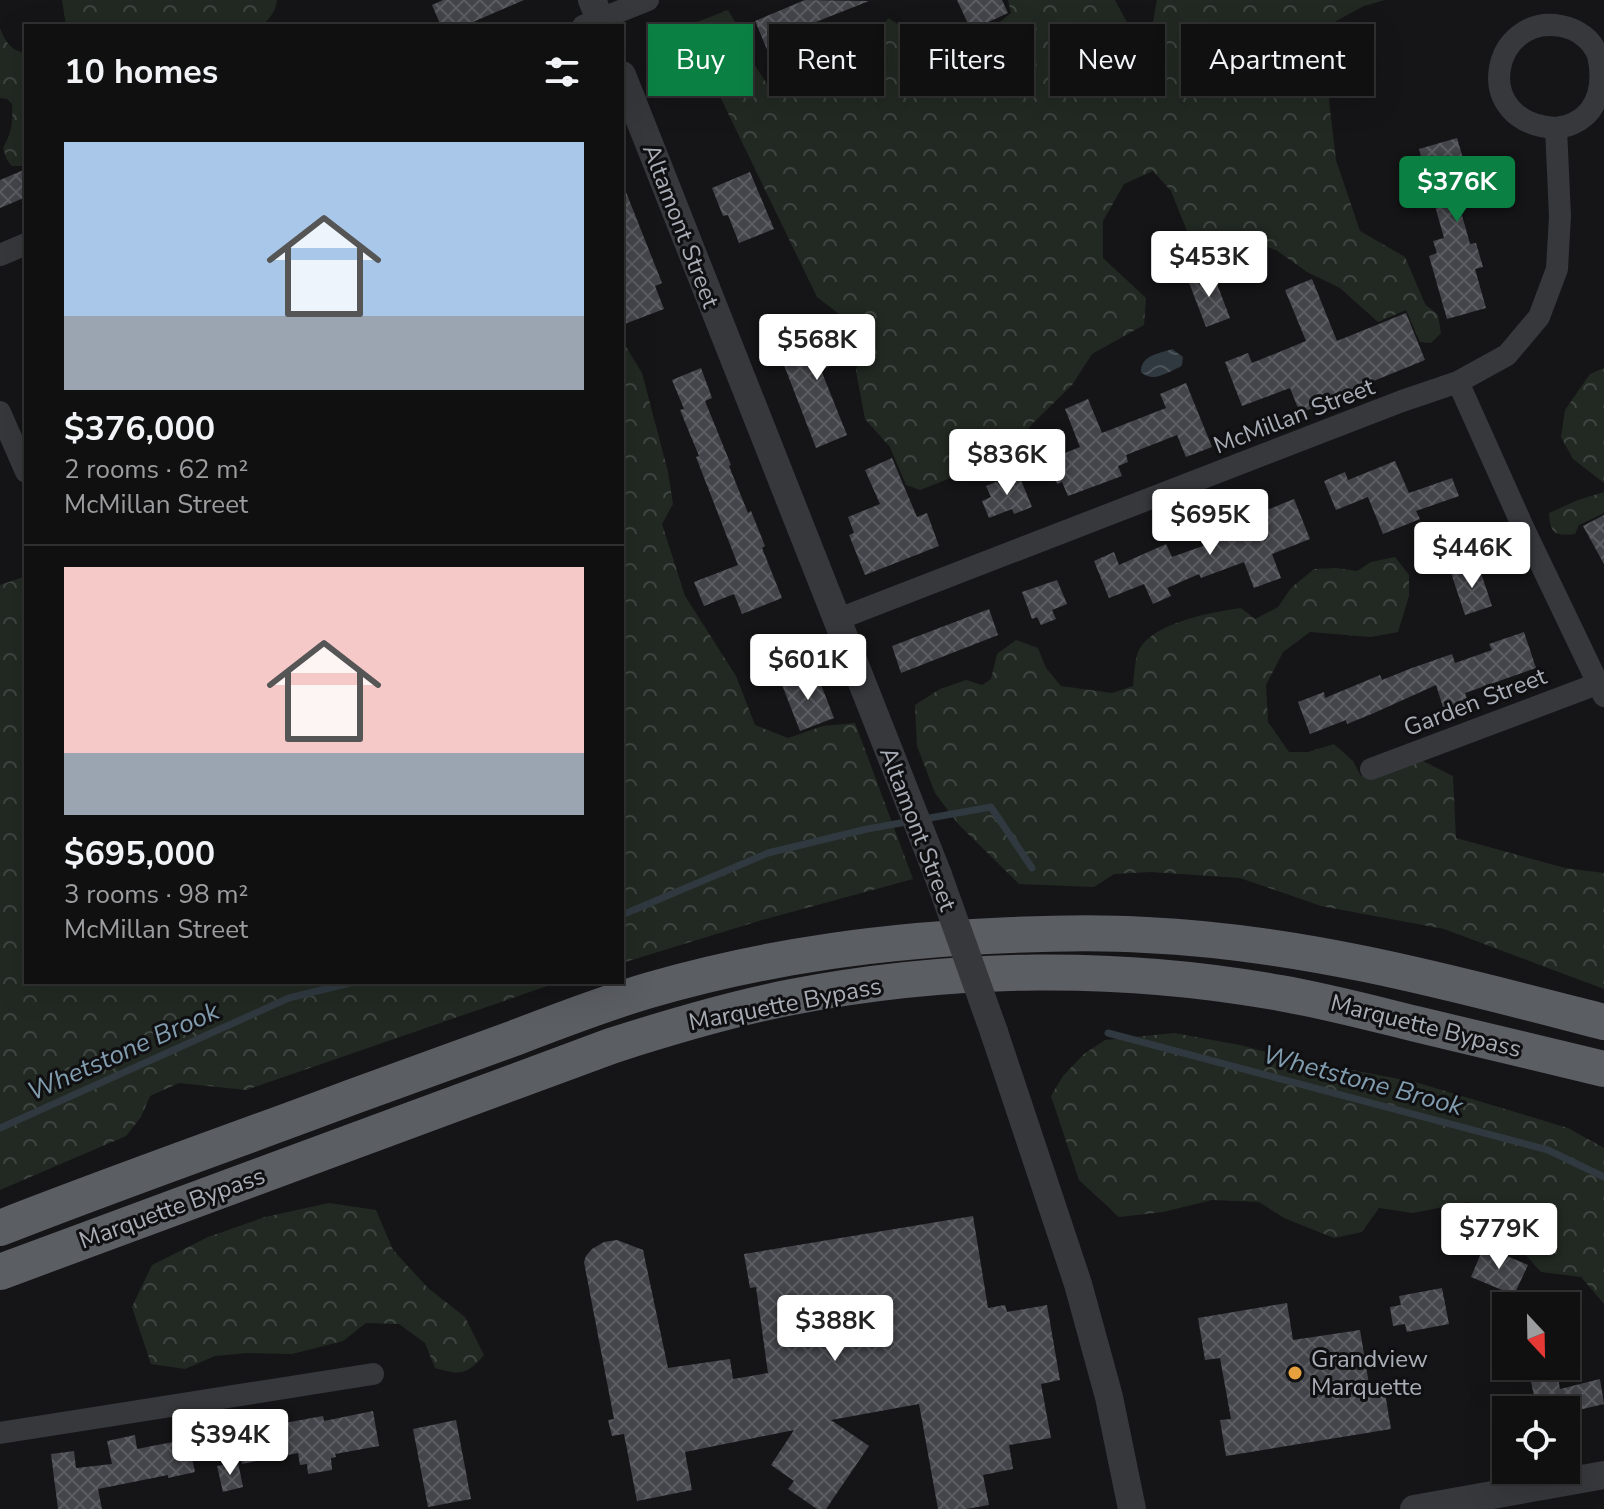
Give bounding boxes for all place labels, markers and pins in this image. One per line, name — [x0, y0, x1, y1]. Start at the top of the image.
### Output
pin: $376K — [1401, 156, 1513, 224]
pin: $453K — [1153, 231, 1265, 299]
pin: $568K — [761, 314, 873, 382]
pin: $836K — [951, 429, 1063, 497]
pin: $695K — [1154, 489, 1266, 557]
pin: $446K — [1416, 522, 1528, 590]
pin: $601K — [752, 634, 864, 702]
pin: $779K — [1443, 1203, 1555, 1271]
pin: $388K — [779, 1295, 891, 1363]
place label: Grandview Marquette — [1311, 1343, 1428, 1403]
marker: Grandview Marquette — [1286, 1364, 1304, 1382]
pin: $394K — [174, 1409, 286, 1477]

